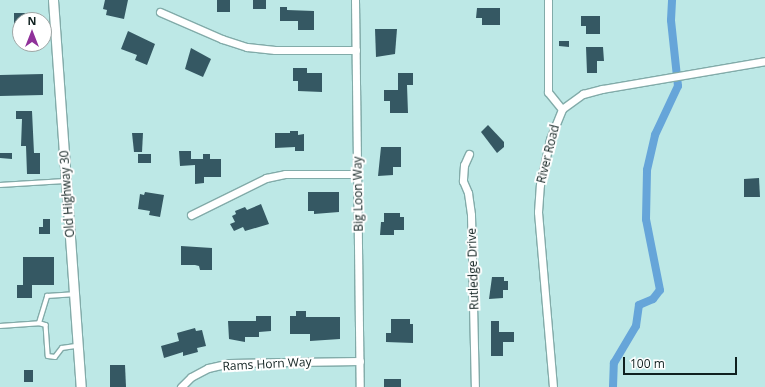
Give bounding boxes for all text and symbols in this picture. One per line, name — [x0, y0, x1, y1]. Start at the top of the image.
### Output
north arrow — [12, 12, 52, 52]
text: N — [28, 13, 36, 28]
street label: River Road — [534, 123, 562, 185]
street label: Old Highway 30 — [57, 150, 77, 238]
street label: Big Loon Way — [350, 156, 366, 232]
street label: Rutledge Drive — [464, 228, 482, 310]
scale bar — [625, 349, 739, 375]
street label: Rams Horn Way — [222, 354, 312, 374]
text: 100 m — [630, 355, 665, 372]

